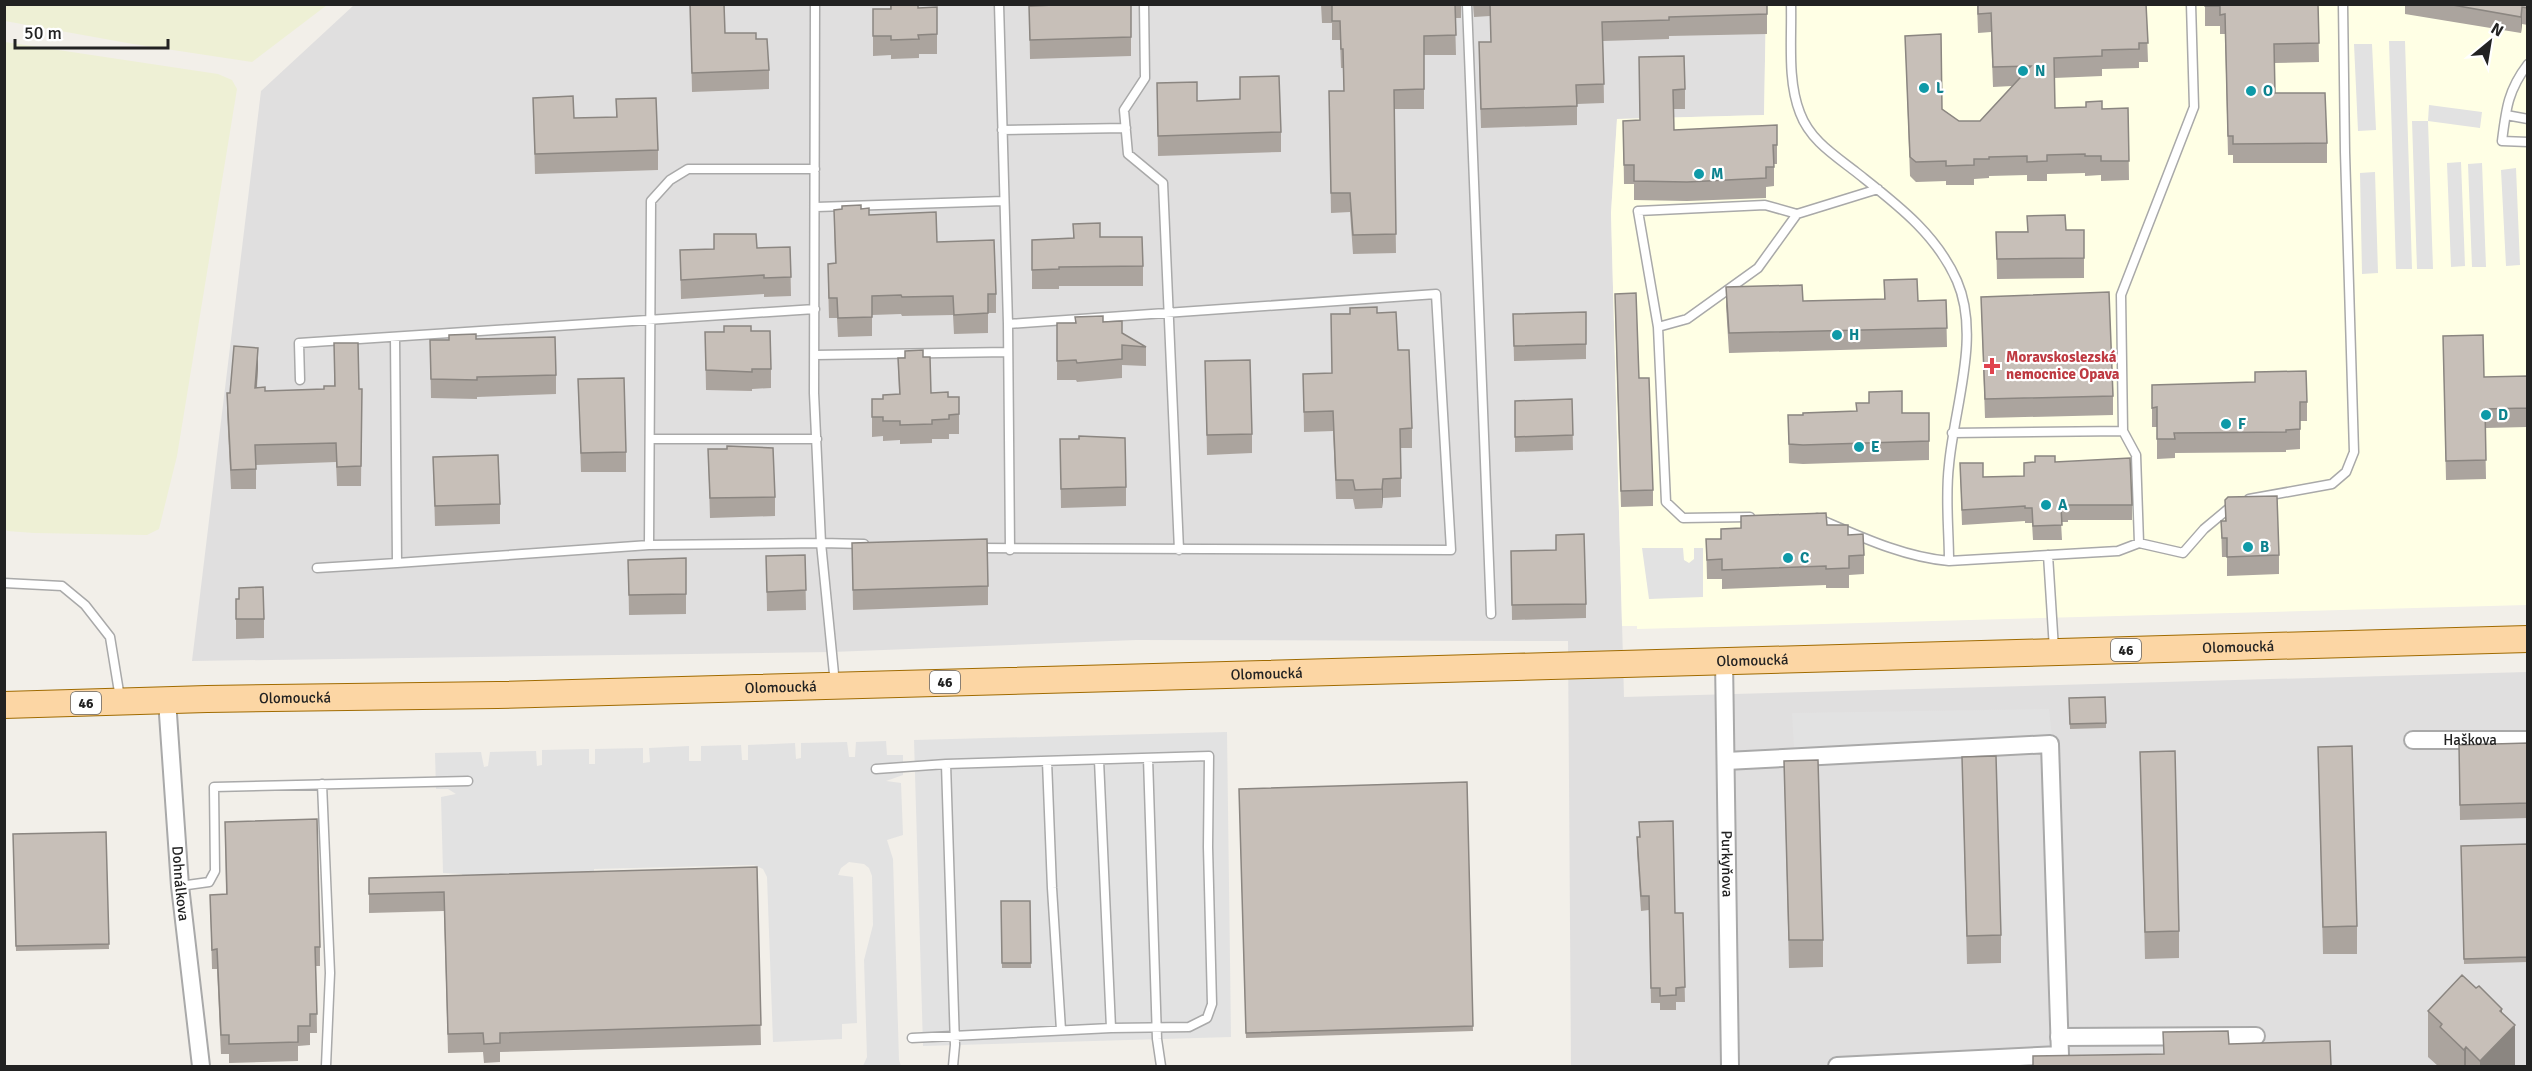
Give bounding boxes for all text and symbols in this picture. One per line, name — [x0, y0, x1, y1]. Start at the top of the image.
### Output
scale bar — [15, 12, 168, 50]
north arrow — [2460, 12, 2520, 72]
text: N — [2487, 18, 2507, 41]
text: 50 m — [24, 22, 62, 44]
place label: N — [2035, 62, 2045, 80]
marker: N — [2016, 64, 2030, 78]
place label: L — [1936, 79, 1944, 97]
marker: L — [1917, 81, 1931, 95]
place label: O — [2263, 82, 2273, 100]
marker: O — [2244, 84, 2258, 98]
place label: M — [1711, 165, 1724, 183]
marker: M — [1692, 167, 1706, 181]
place label: H — [1849, 326, 1859, 344]
marker: H — [1830, 328, 1844, 342]
place label: Moravskoslezská nemocnice Opava — [2006, 348, 2120, 383]
marker: Moravskoslezská nemocnice Opava — [1983, 357, 2001, 375]
place label: D — [2498, 406, 2508, 424]
marker: D — [2479, 408, 2493, 422]
place label: F — [2238, 415, 2246, 433]
marker: F — [2219, 417, 2233, 431]
place label: E — [1871, 438, 1880, 456]
marker: E — [1852, 440, 1866, 454]
place label: A — [2058, 496, 2068, 514]
marker: A — [2039, 498, 2053, 512]
place label: B — [2260, 538, 2269, 556]
marker: B — [2241, 540, 2255, 554]
place label: C — [1800, 549, 1809, 567]
marker: C — [1781, 551, 1795, 565]
street label: Olomoucká — [2202, 637, 2275, 657]
road number: 46 — [2111, 639, 2141, 661]
street label: Olomoucká — [1716, 650, 1789, 670]
street label: Olomoucká — [1230, 664, 1303, 684]
road number: 46 — [930, 671, 960, 693]
street label: Olomoucká — [744, 677, 817, 697]
street label: Olomoucká — [259, 688, 331, 707]
road number: 46 — [71, 692, 101, 714]
street label: Haškova — [2443, 731, 2497, 749]
street label: Purkyňova — [1718, 830, 1737, 898]
street label: Dohnálkova — [168, 845, 193, 922]

